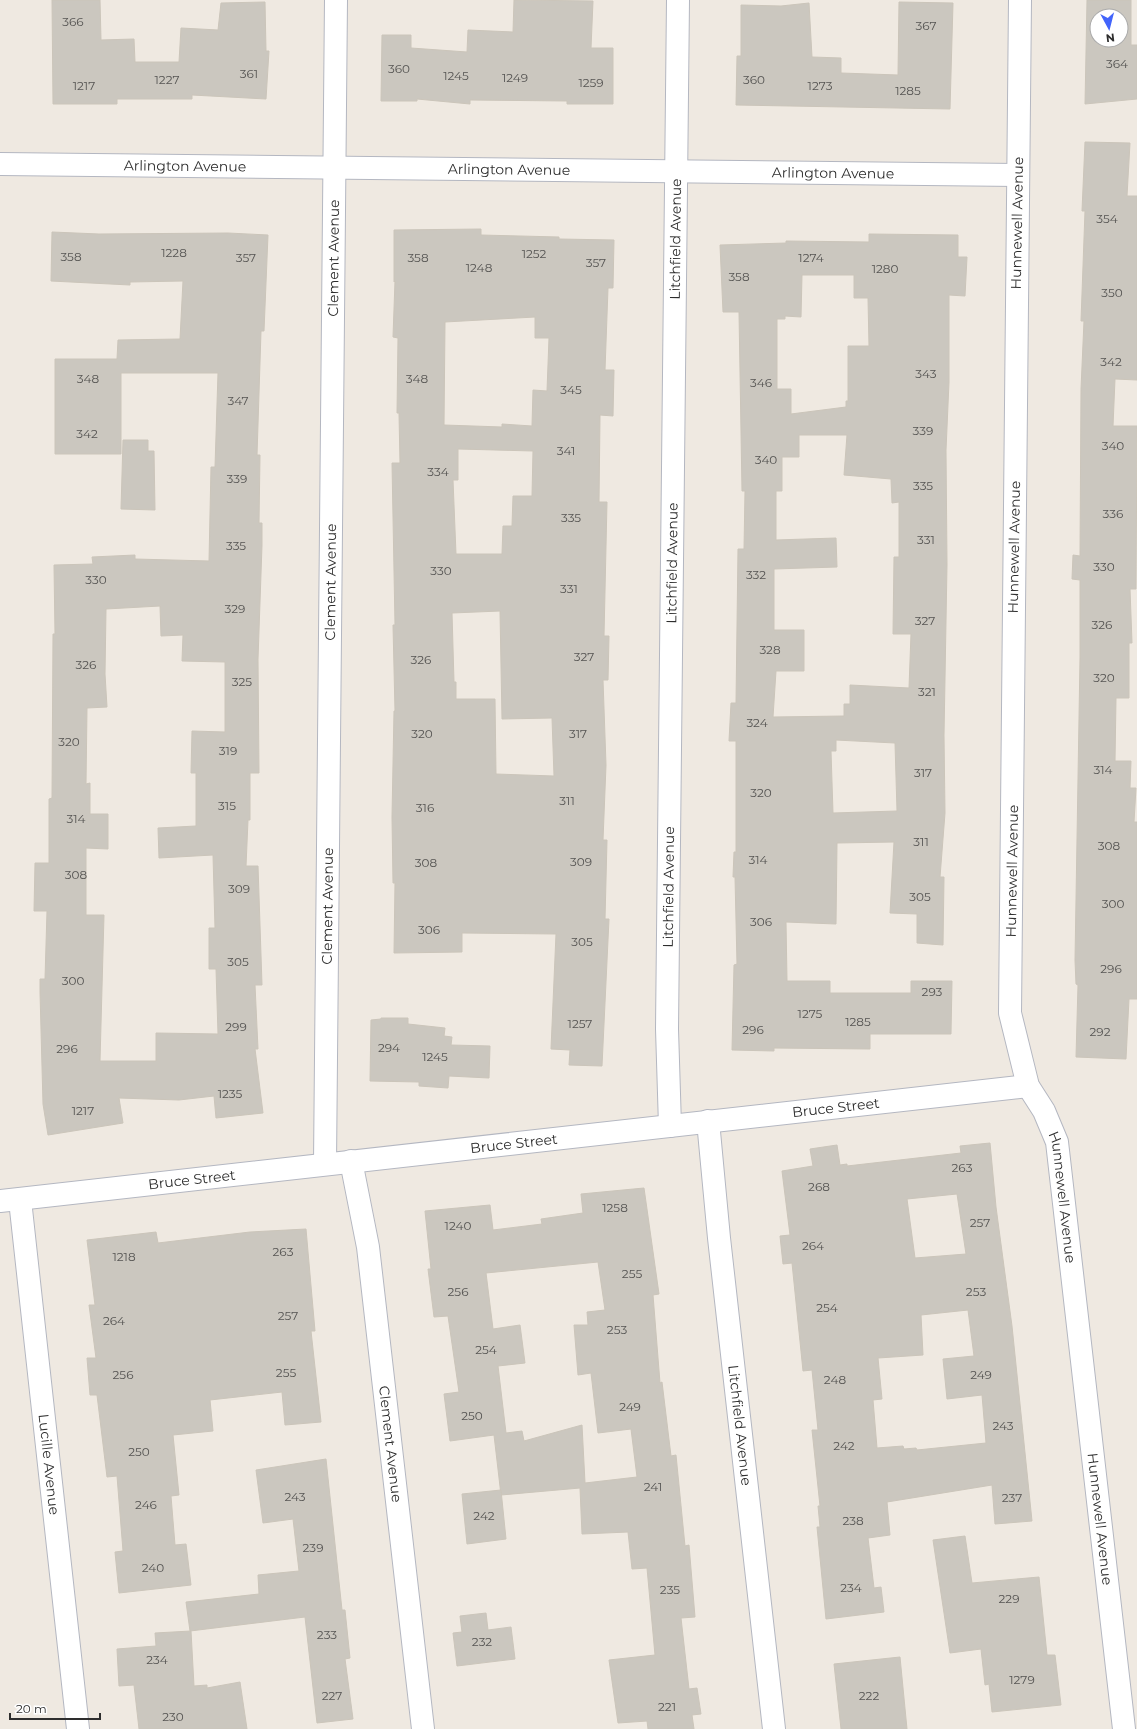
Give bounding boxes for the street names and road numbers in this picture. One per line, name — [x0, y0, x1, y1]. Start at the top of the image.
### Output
street label: Arlington Avenue — [124, 156, 246, 176]
street label: Hunnewell Avenue — [1007, 157, 1027, 289]
street label: Arlington Avenue — [448, 160, 570, 179]
street label: Arlington Avenue — [772, 163, 894, 183]
street label: Litchfield Avenue — [666, 178, 685, 300]
street label: Clement Avenue — [324, 199, 343, 317]
street label: Hunnewell Avenue — [1004, 481, 1024, 613]
street label: Litchfield Avenue — [662, 502, 682, 624]
street label: Clement Avenue — [321, 523, 340, 641]
street label: Hunnewell Avenue — [1002, 805, 1022, 937]
street label: Litchfield Avenue — [659, 826, 678, 948]
street label: Clement Avenue — [318, 847, 337, 965]
street label: Bruce Street — [791, 1094, 881, 1121]
street label: Hunnewell Avenue — [1044, 1128, 1080, 1264]
street label: Bruce Street — [469, 1130, 559, 1157]
street label: Bruce Street — [147, 1166, 237, 1193]
street label: Litchfield Avenue — [724, 1364, 756, 1487]
street label: Clement Avenue — [375, 1385, 406, 1503]
street label: Lucille Avenue — [35, 1413, 63, 1516]
street label: Hunnewell Avenue — [1084, 1452, 1117, 1586]

